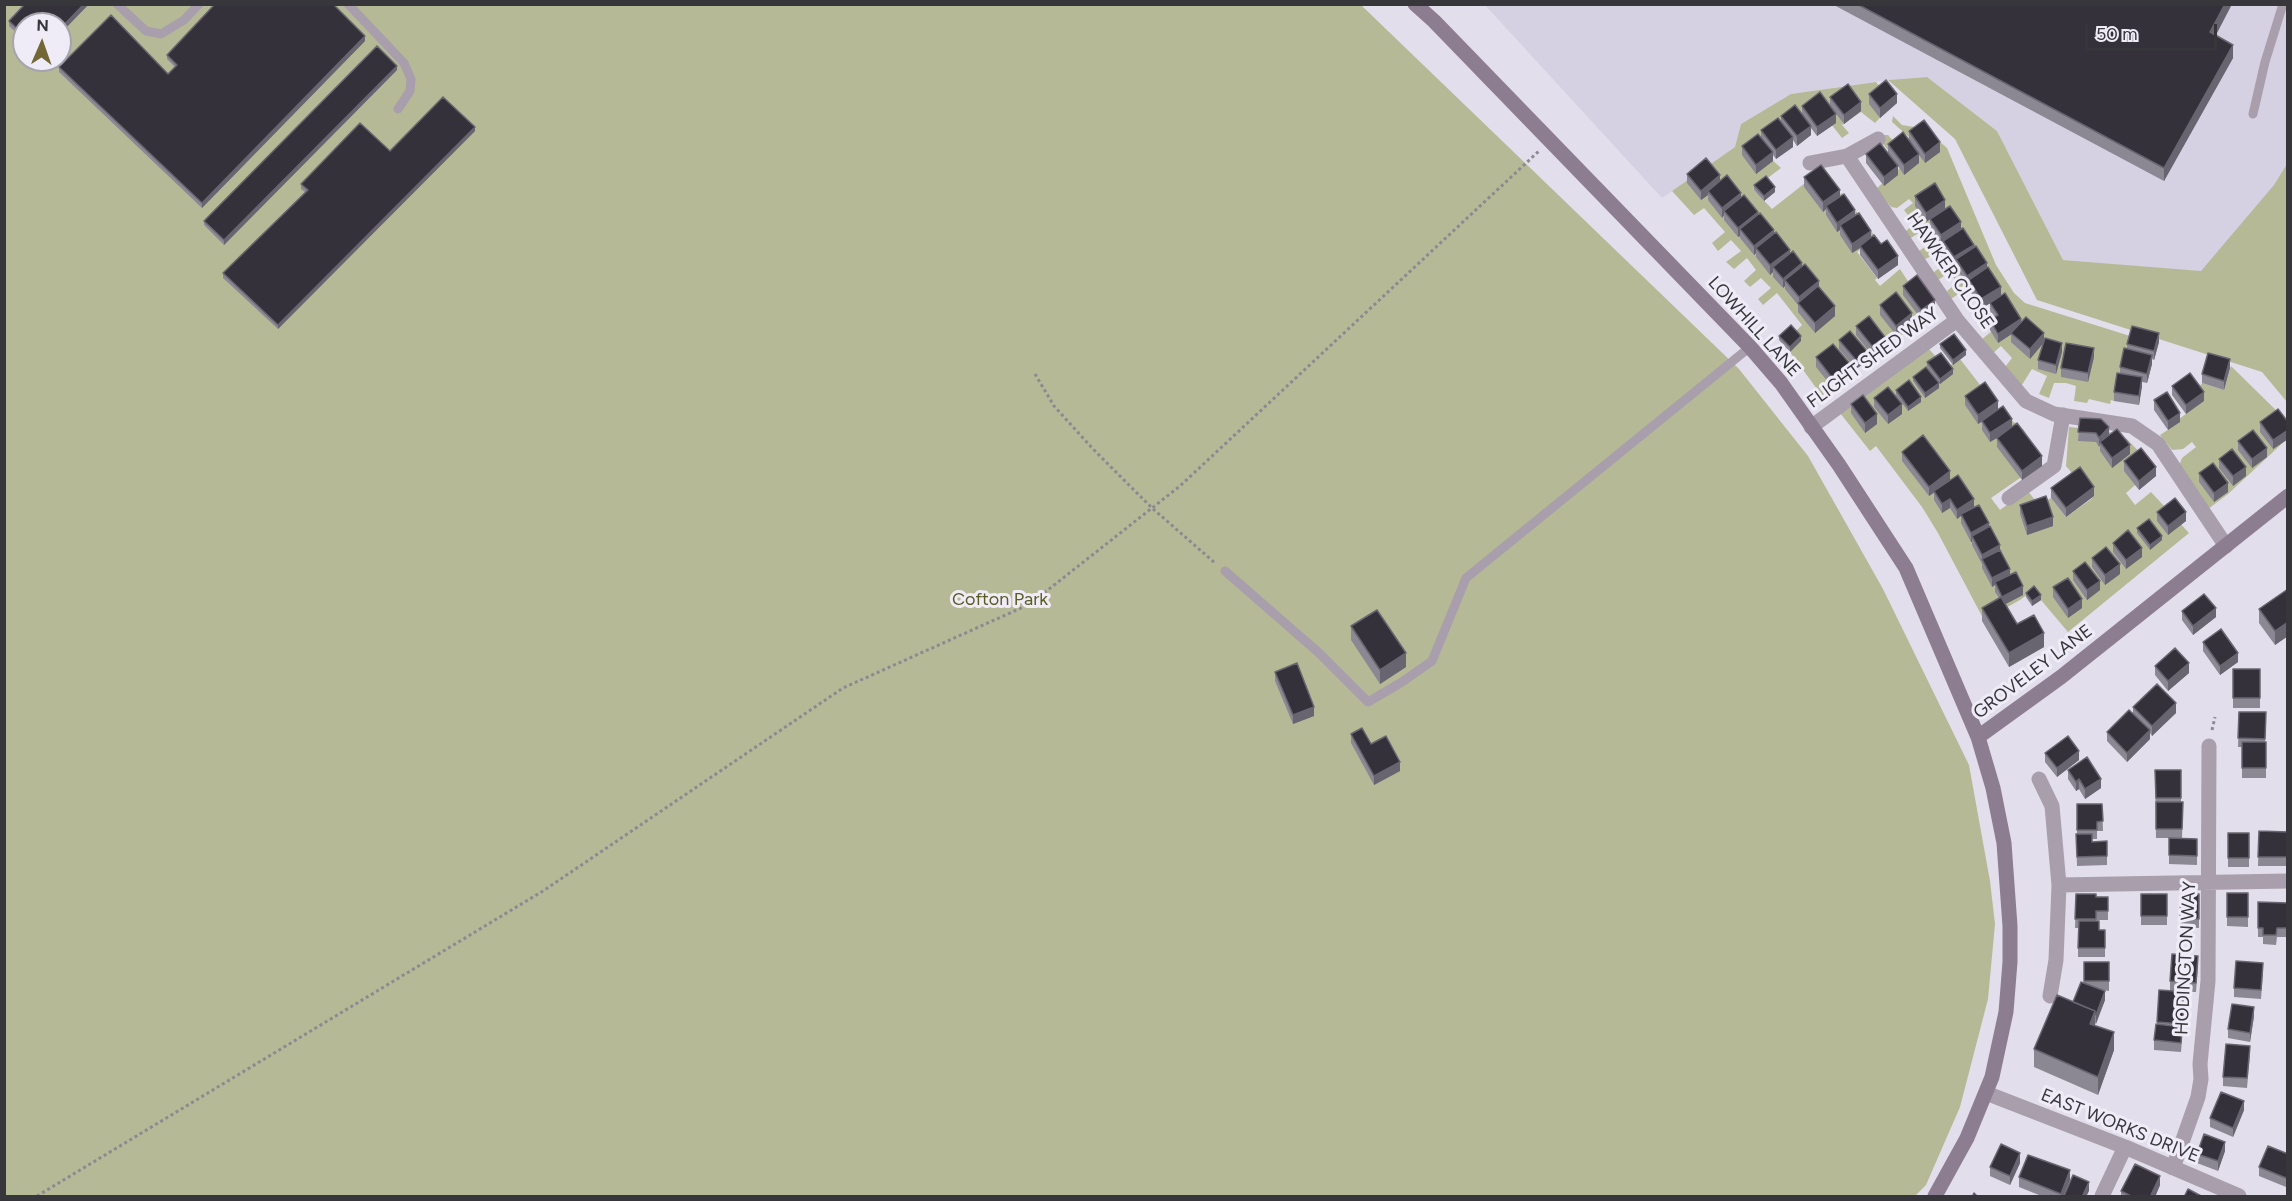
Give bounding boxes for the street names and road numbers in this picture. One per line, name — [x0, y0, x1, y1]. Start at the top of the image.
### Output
street label: HAWKER CLOSE — [1902, 209, 1998, 333]
street label: LOWHILL LANE — [1703, 272, 1805, 382]
street label: FLIGHT SHED WAY — [1803, 303, 1943, 413]
street label: GROVELEY LANE — [1969, 620, 2097, 724]
street label: HODINGTON WAY — [2171, 880, 2201, 1036]
street label: EAST WORKS DRIVE — [2038, 1084, 2202, 1168]

